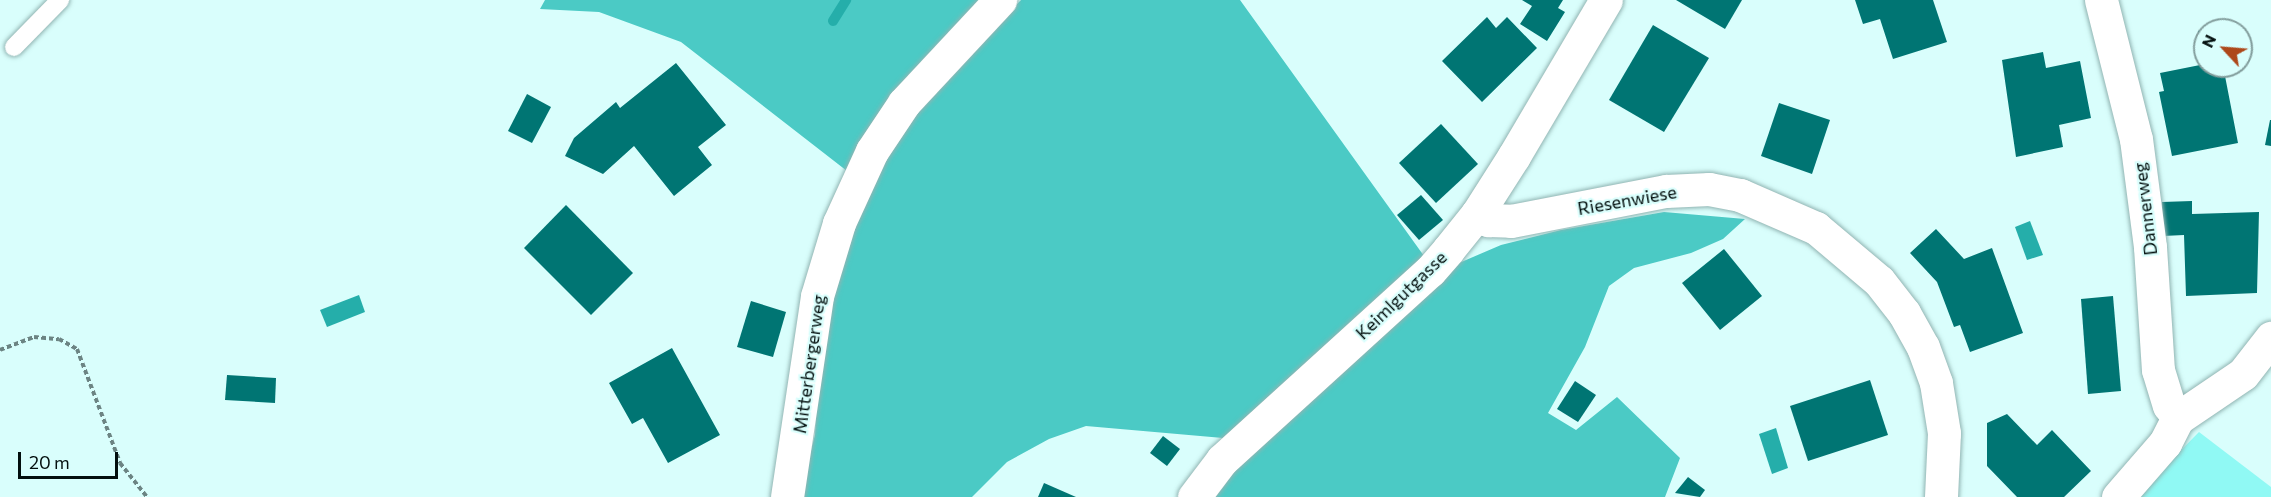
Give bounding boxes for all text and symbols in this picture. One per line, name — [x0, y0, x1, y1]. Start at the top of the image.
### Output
north arrow — [2193, 18, 2253, 78]
text: N — [2197, 31, 2219, 50]
street label: Dannerweg — [2129, 161, 2161, 257]
street label: Riesenwiese — [1576, 181, 1678, 219]
street label: Keimlgutgasse — [1351, 246, 1451, 344]
street label: Mitterbergerweg — [789, 293, 829, 435]
scale bar — [21, 440, 122, 478]
text: 20 m — [29, 451, 70, 473]

